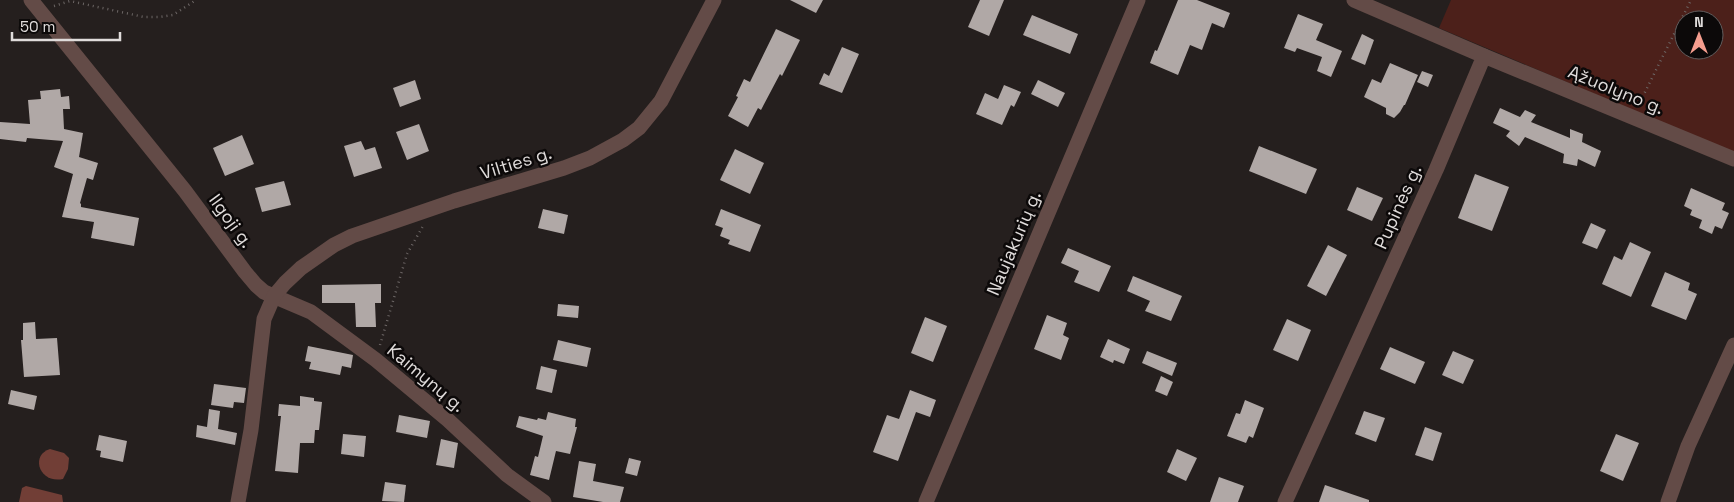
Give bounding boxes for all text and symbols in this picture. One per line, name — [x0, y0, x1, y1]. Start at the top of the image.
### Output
scale bar — [12, 10, 120, 42]
north arrow — [1674, 10, 1724, 60]
text: N — [1694, 13, 1704, 31]
text: 50 m — [20, 17, 55, 36]
street label: Ąžuolyno g. — [1565, 60, 1667, 119]
street label: Vilties g. — [477, 141, 554, 184]
street label: Pupinės g. — [1369, 161, 1426, 252]
street label: Naujakurių g. — [981, 187, 1046, 299]
street label: Ilgoji g. — [204, 189, 259, 252]
street label: Kaimynų g. — [383, 338, 470, 417]

